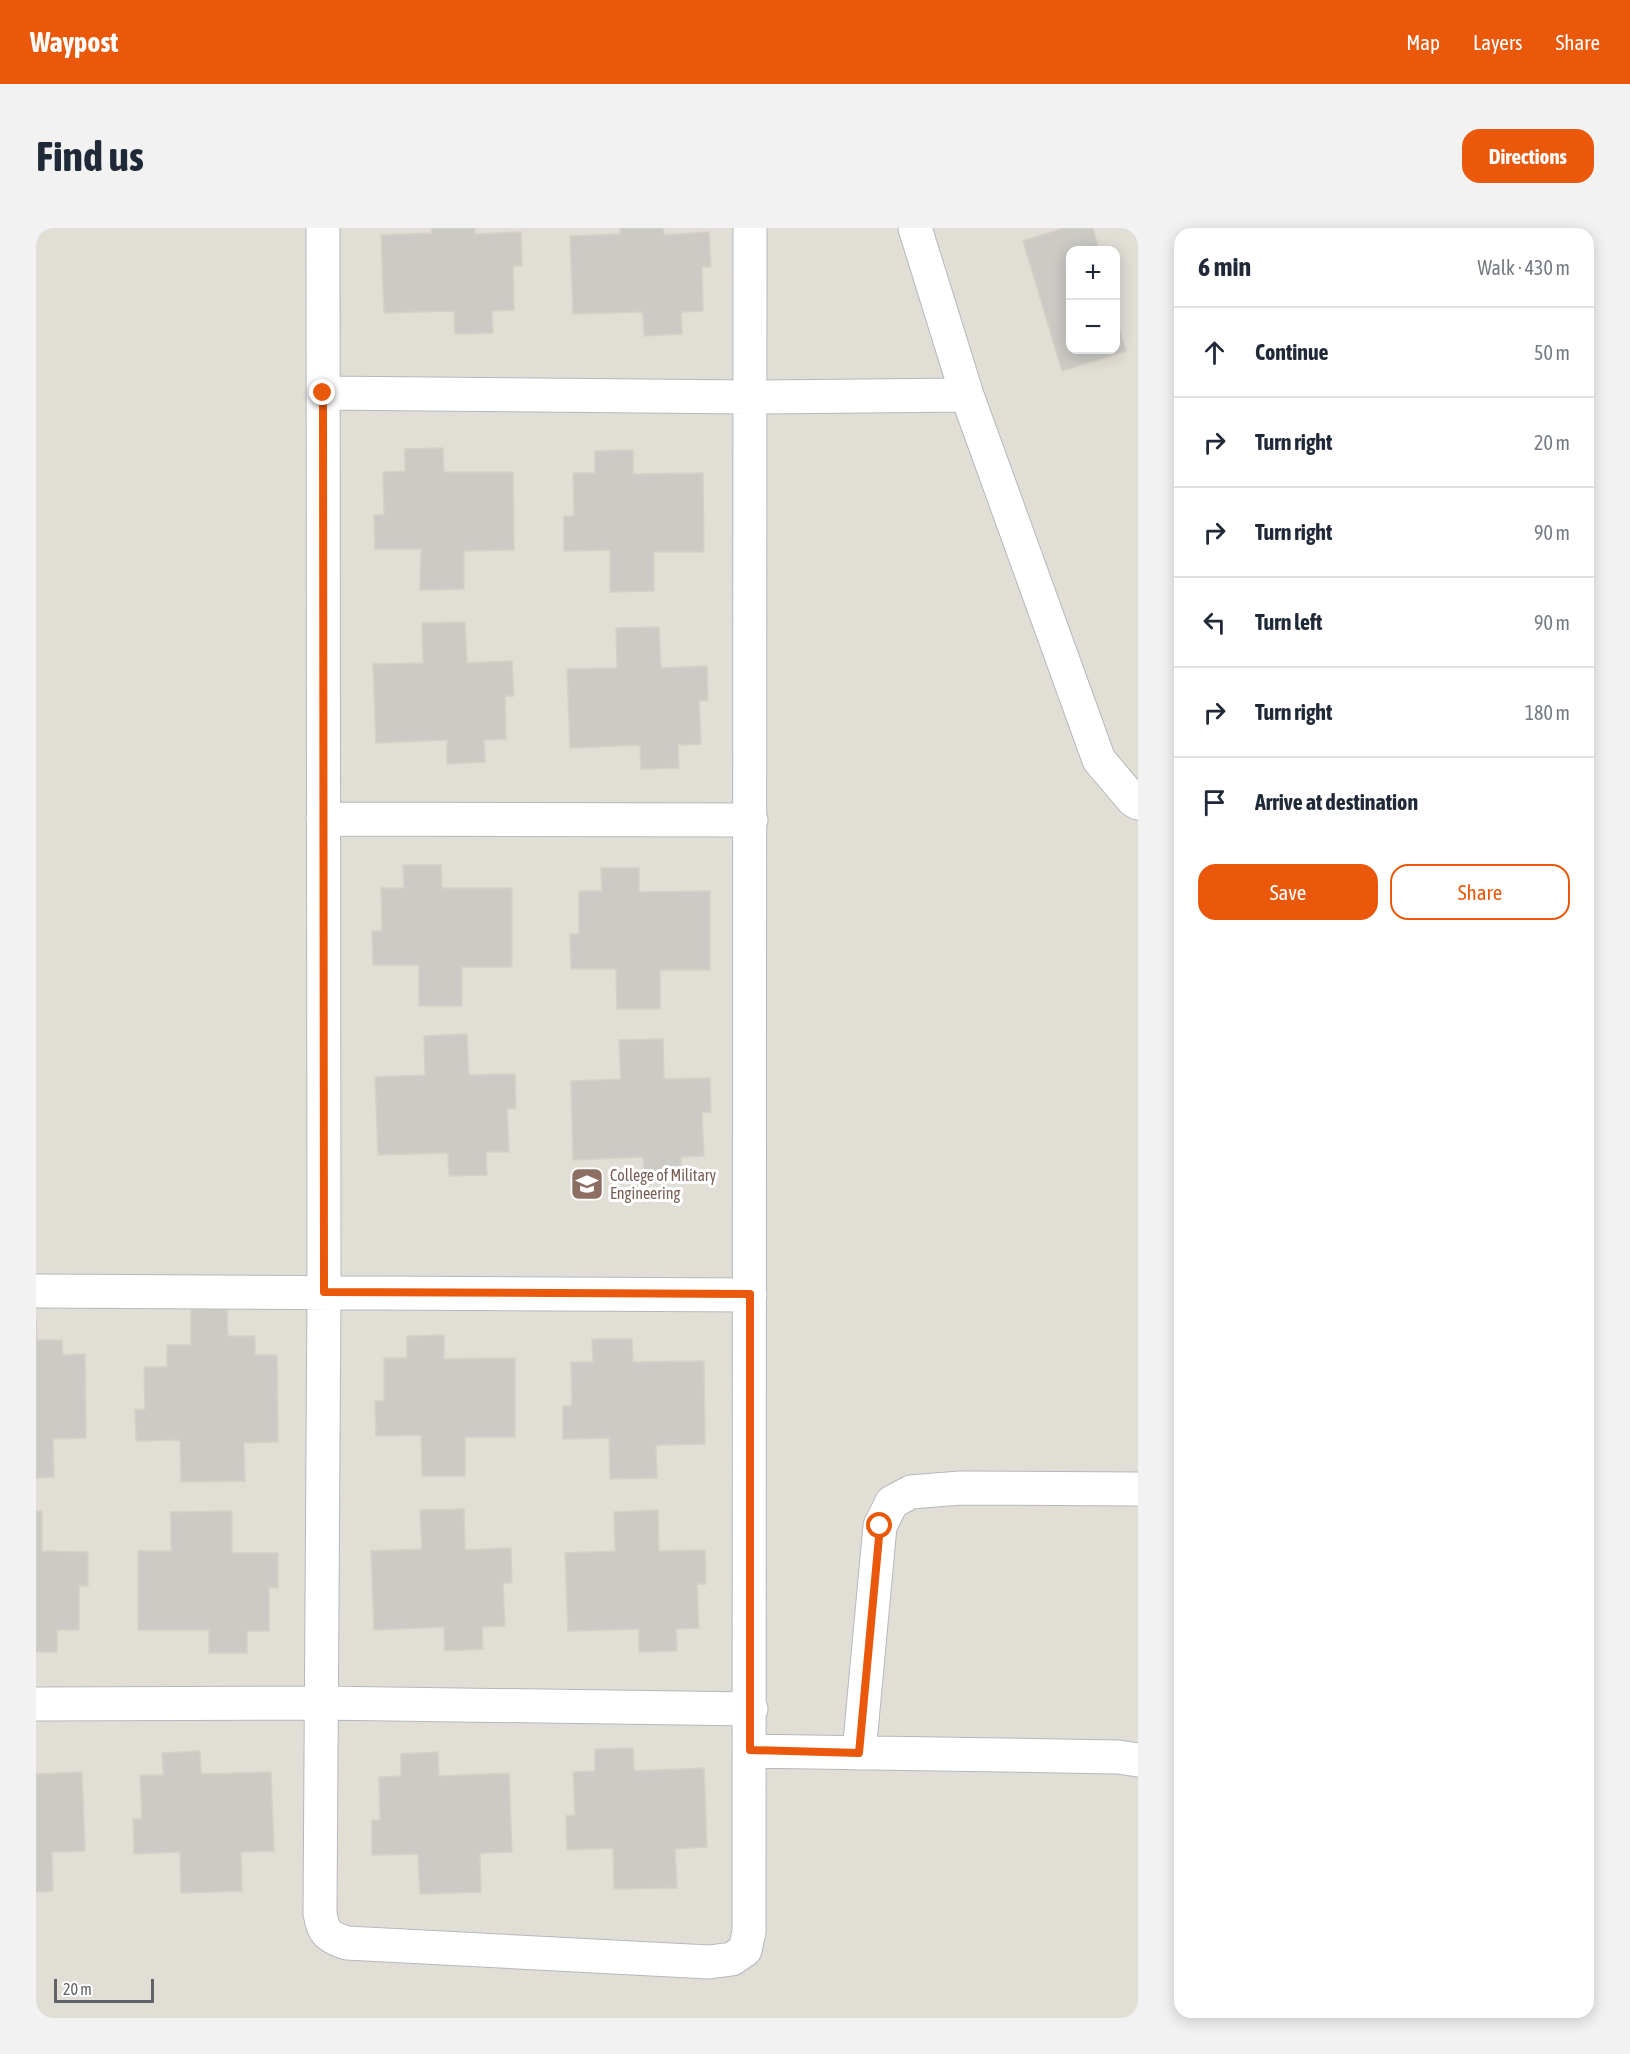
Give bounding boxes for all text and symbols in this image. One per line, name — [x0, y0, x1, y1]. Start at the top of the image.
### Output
text: Waypost — [30, 26, 118, 58]
text: Map — [1406, 30, 1440, 54]
text: Layers — [1473, 30, 1523, 54]
text: Share — [1556, 30, 1600, 54]
button: Directions — [1462, 129, 1594, 183]
text: Find us — [36, 132, 144, 180]
map controls — [1066, 246, 1120, 354]
button: + — [1066, 246, 1120, 300]
text: 6 min — [1198, 252, 1251, 282]
text: Walk · 430 m — [1478, 256, 1570, 279]
button: − — [1066, 300, 1120, 354]
icon: ahead — [1198, 336, 1231, 369]
text: Continue — [1255, 339, 1329, 365]
text: 50 m — [1534, 341, 1570, 364]
route end — [309, 379, 335, 405]
icon: right — [1198, 426, 1231, 459]
text: Turn right — [1255, 429, 1332, 455]
text: 20 m — [1534, 431, 1570, 454]
icon: right — [1198, 516, 1231, 549]
text: Turn right — [1255, 519, 1332, 545]
text: 90 m — [1534, 521, 1570, 544]
icon: left — [1198, 606, 1231, 639]
text: Turn left — [1255, 609, 1322, 635]
text: 90 m — [1534, 611, 1570, 634]
icon: right — [1198, 696, 1231, 729]
text: Turn right — [1255, 699, 1332, 725]
text: 180 m — [1525, 701, 1570, 724]
icon: arrive — [1198, 786, 1231, 819]
text: Arrive at destination — [1255, 789, 1418, 815]
button: Save — [1198, 864, 1378, 920]
button: Share — [1390, 864, 1570, 920]
school or university icon: College of Military Engineering — [569, 1166, 605, 1202]
place label: College of Military Engineering — [610, 1166, 717, 1203]
route start — [866, 1512, 892, 1538]
scale bar — [54, 1976, 154, 2004]
text: 20 m — [63, 1980, 92, 1998]

